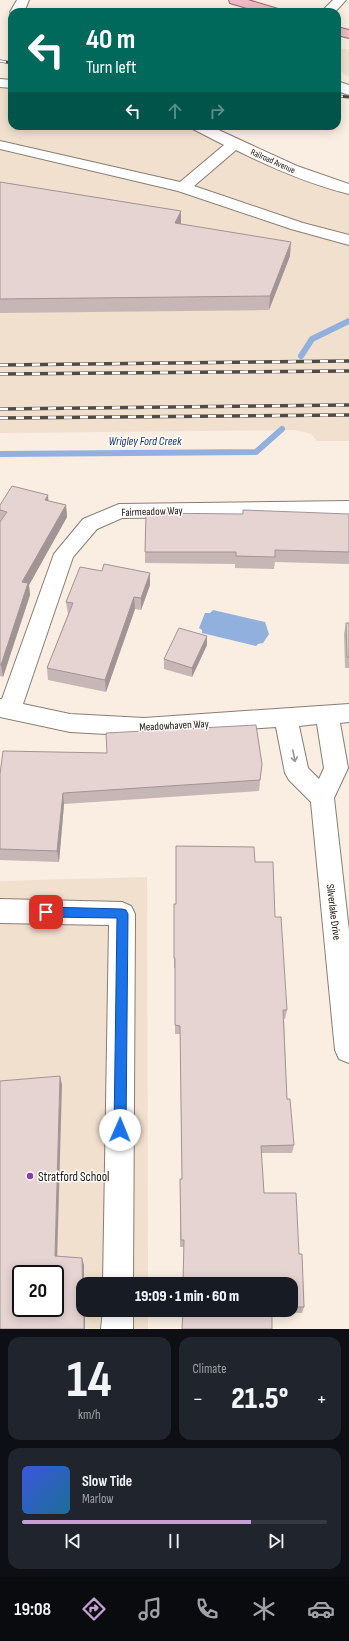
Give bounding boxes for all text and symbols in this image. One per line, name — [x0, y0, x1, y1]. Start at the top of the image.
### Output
text: 40 m — [86, 23, 135, 56]
icon: left — [20, 24, 72, 76]
text: Turn left — [86, 57, 137, 78]
icon: left — [122, 100, 144, 122]
icon: ahead — [164, 100, 186, 122]
icon: right — [206, 100, 228, 122]
street label: Railroad Avenue — [249, 147, 297, 176]
water label: Wrigley Ford Creek — [109, 434, 182, 449]
street label: Fairmeadow Way — [121, 504, 184, 519]
street label: Meadowhaven Way — [139, 717, 210, 734]
one-way arrow — [290, 749, 298, 762]
street label: Silverlake Drive — [324, 883, 343, 941]
pin — [29, 895, 63, 929]
icon: arrive — [35, 901, 57, 923]
position arrow — [99, 1109, 141, 1151]
place label: Stratford School — [38, 1169, 109, 1185]
marker: Stratford School — [25, 1171, 35, 1181]
speed limit sign: 20 — [12, 1265, 64, 1317]
text: 19:09 · 1 min · 60 m — [135, 1287, 239, 1306]
text: 14 — [67, 1349, 112, 1412]
text: Climate — [193, 1361, 226, 1377]
text: 21.5° — [231, 1381, 288, 1417]
text: − — [193, 1386, 203, 1413]
text: + — [316, 1386, 327, 1413]
text: km/h — [78, 1407, 100, 1423]
text: Slow Tide — [82, 1472, 132, 1491]
text: Marlow — [82, 1491, 114, 1507]
icon: previous — [62, 1530, 84, 1552]
icon: pause — [163, 1530, 185, 1552]
icon: next — [265, 1530, 287, 1552]
icon: directions — [80, 1595, 108, 1623]
icon: music — [136, 1595, 164, 1623]
icon: phone — [193, 1595, 221, 1623]
icon: climate — [250, 1595, 278, 1623]
icon: car — [307, 1595, 335, 1623]
text: 19:08 — [14, 1599, 51, 1620]

